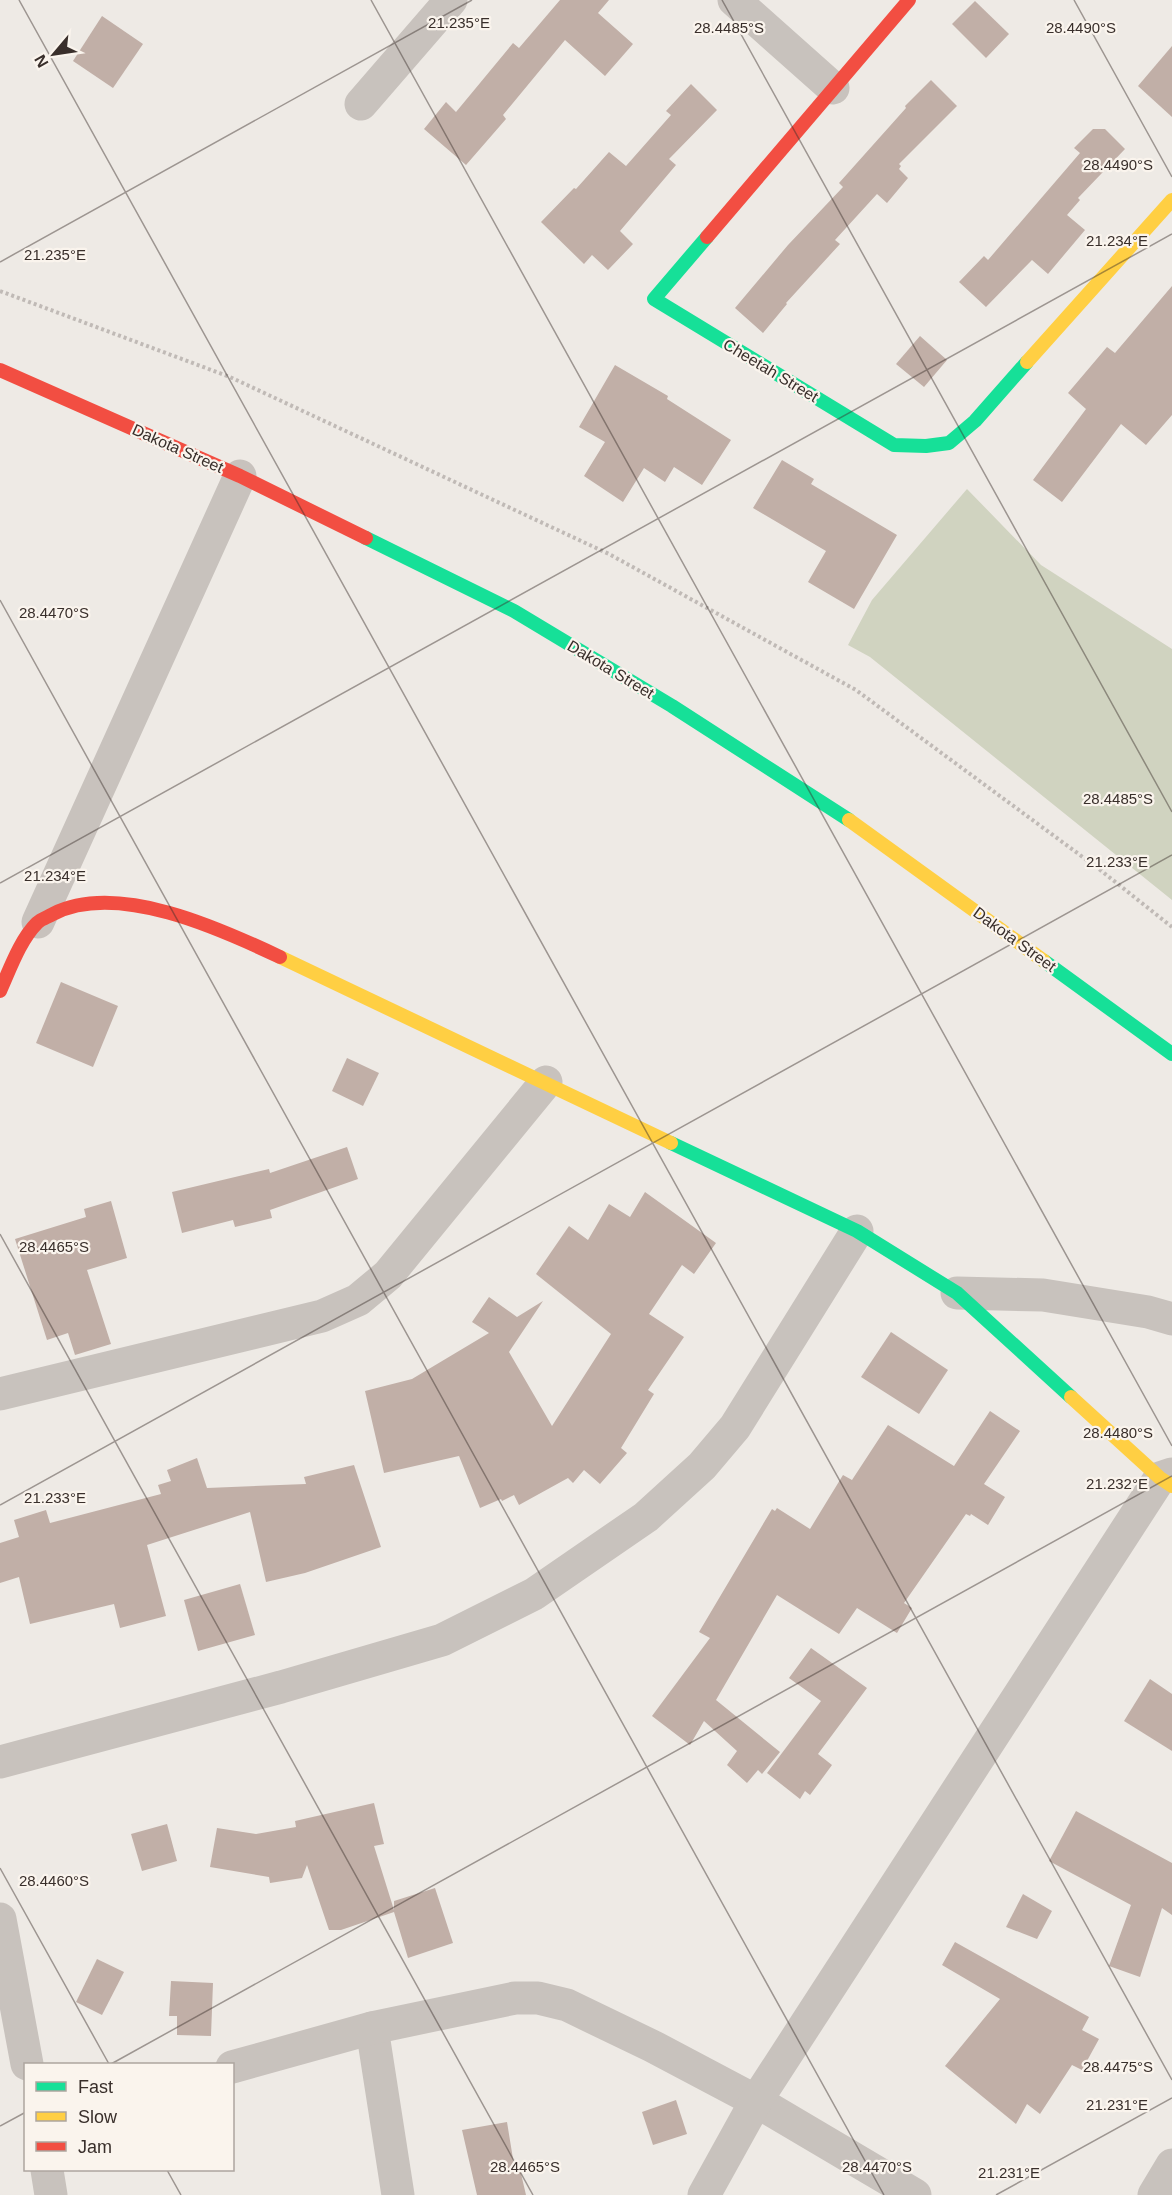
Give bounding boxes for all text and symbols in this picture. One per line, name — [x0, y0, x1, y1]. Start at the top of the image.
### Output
text: 21.235°E — [428, 14, 490, 31]
text: 28.4485°S — [694, 19, 764, 36]
text: 28.4490°S — [1046, 19, 1116, 36]
north arrow — [24, 24, 84, 84]
text: N — [31, 52, 52, 70]
text: 28.4490°S — [1083, 156, 1153, 173]
text: 21.234°E — [1086, 232, 1148, 249]
text: 21.235°E — [24, 246, 86, 263]
street label: Cheetah Street — [720, 335, 822, 406]
street label: Dakota Street — [130, 421, 226, 476]
text: 28.4470°S — [19, 604, 89, 621]
street label: Dakota Street — [564, 637, 658, 702]
text: 28.4485°S — [1083, 790, 1153, 807]
text: 21.233°E — [1086, 853, 1148, 870]
text: 21.234°E — [24, 867, 86, 884]
street label: Dakota Street — [970, 904, 1060, 975]
text: 28.4465°S — [19, 1238, 89, 1255]
text: 28.4480°S — [1083, 1424, 1153, 1441]
text: 21.232°E — [1086, 1475, 1148, 1492]
text: 21.233°E — [24, 1489, 86, 1506]
text: 28.4460°S — [19, 1872, 89, 1889]
text: 28.4475°S — [1083, 2058, 1153, 2075]
legend — [24, 2063, 234, 2171]
text: Fast — [78, 2077, 113, 2097]
text: 21.231°E — [1086, 2096, 1148, 2113]
text: Slow — [78, 2107, 118, 2127]
text: Jam — [78, 2137, 112, 2157]
text: 28.4465°S — [490, 2158, 560, 2175]
text: 28.4470°S — [842, 2158, 912, 2175]
text: 21.231°E — [978, 2164, 1040, 2181]

